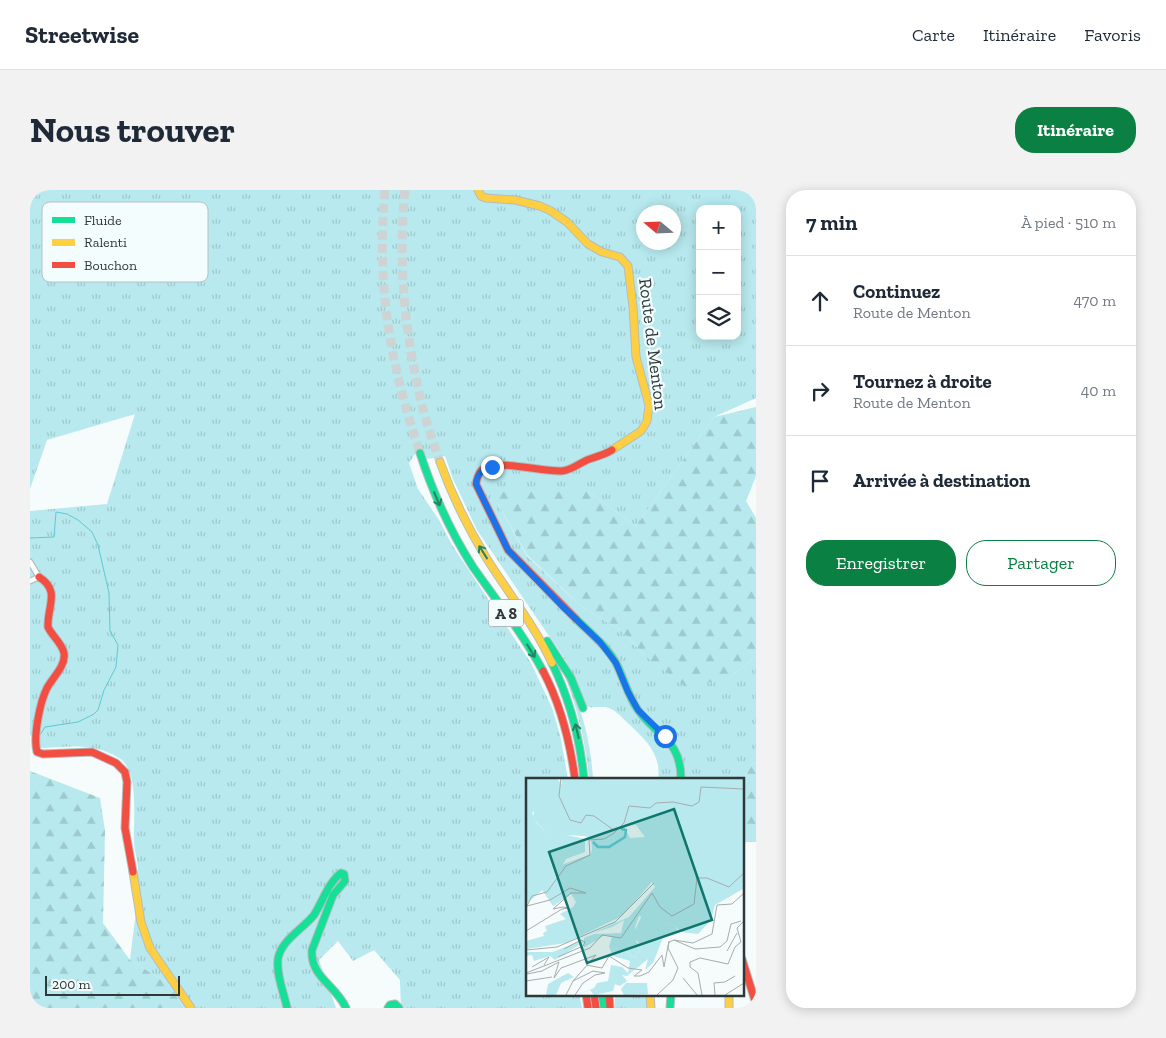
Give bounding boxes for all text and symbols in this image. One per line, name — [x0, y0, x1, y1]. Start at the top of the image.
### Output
text: Streetwise — [25, 20, 139, 49]
text: Carte — [912, 24, 955, 46]
text: Itinéraire — [983, 24, 1056, 46]
text: Favoris — [1084, 24, 1141, 46]
button: Itinéraire — [1015, 107, 1136, 153]
text: Nous trouver — [30, 109, 235, 151]
legend — [42, 202, 208, 282]
north arrow — [636, 205, 681, 250]
map controls — [696, 205, 741, 340]
button: + — [696, 205, 741, 250]
text: 7 min — [806, 210, 857, 235]
text: Fluide — [84, 212, 122, 229]
text: À pied · 510 m — [1021, 213, 1116, 232]
text: Ralenti — [84, 234, 127, 251]
button: − — [696, 250, 741, 295]
text: Bouchon — [84, 257, 137, 274]
street label: Route de Menton — [634, 277, 672, 412]
text: Continuez — [853, 280, 940, 303]
icon: ahead — [806, 287, 834, 315]
text: 470 m — [1073, 291, 1116, 310]
button: layers — [696, 295, 741, 340]
text: Route de Menton — [853, 303, 971, 322]
text: Tournez à droite — [853, 370, 992, 393]
icon: right — [806, 377, 834, 405]
text: 40 m — [1081, 381, 1116, 400]
text: Route de Menton — [853, 393, 971, 412]
route end — [481, 456, 504, 479]
icon: arrive — [806, 467, 834, 495]
text: Arrivée à destination — [853, 469, 1030, 492]
one-way arrow — [433, 490, 442, 506]
button: Enregistrer — [806, 540, 956, 586]
button: Partager — [966, 540, 1116, 586]
one-way arrow — [478, 546, 488, 560]
road number: A 8 — [488, 599, 524, 626]
one-way arrow — [527, 644, 537, 658]
one-way arrow — [572, 724, 581, 740]
route start — [654, 725, 677, 748]
inset map — [526, 778, 744, 996]
scale bar — [45, 973, 180, 996]
text: 200 m — [52, 976, 91, 993]

